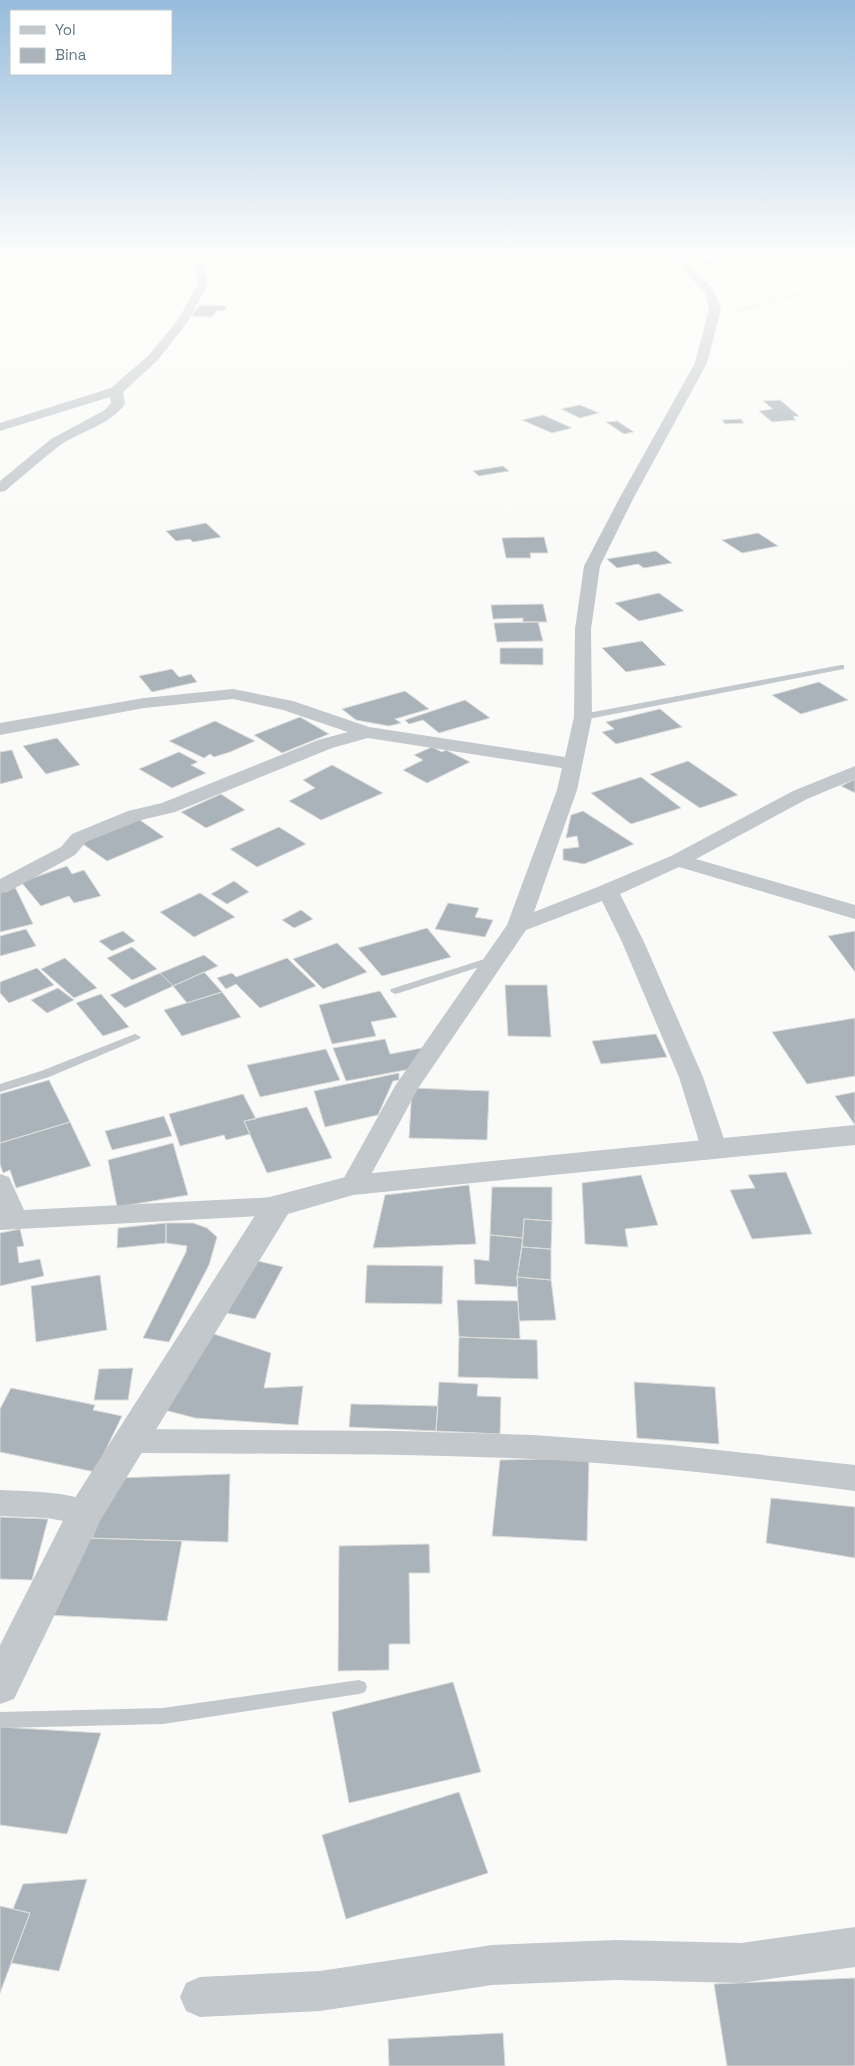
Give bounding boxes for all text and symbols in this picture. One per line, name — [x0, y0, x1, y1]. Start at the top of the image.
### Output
legend — [10, 10, 172, 75]
text: Yol — [55, 20, 76, 39]
text: Bina — [55, 45, 87, 64]

